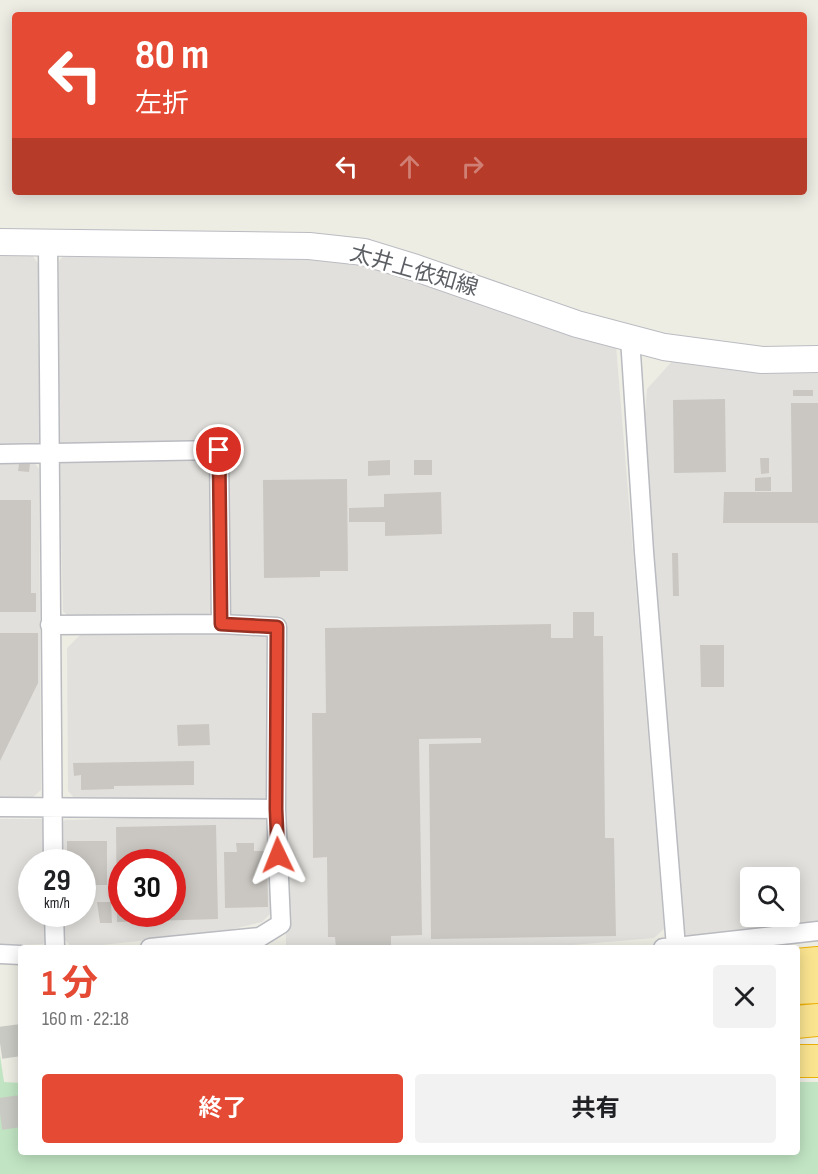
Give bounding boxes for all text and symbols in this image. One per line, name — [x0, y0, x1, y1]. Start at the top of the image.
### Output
text: 80 m — [135, 30, 209, 81]
icon: left — [36, 36, 114, 114]
text: 左折 — [135, 88, 189, 120]
icon: left — [330, 150, 363, 183]
icon: ahead — [393, 150, 426, 183]
icon: right — [456, 150, 489, 183]
street label: 太井上依知線 — [347, 240, 481, 302]
pin — [193, 424, 244, 475]
icon: arrive — [202, 433, 235, 466]
position arrow — [246, 823, 310, 887]
speed limit sign: 30 — [108, 849, 186, 927]
text: 29 — [43, 863, 71, 899]
map controls — [740, 867, 800, 927]
button: search — [740, 867, 800, 927]
text: km/h — [44, 894, 70, 913]
text: 1 分 — [42, 963, 98, 1006]
button: close — [713, 965, 776, 1028]
text: 160 m · 22:18 — [42, 1007, 129, 1031]
button: 終了 — [42, 1074, 403, 1143]
button: 共有 — [415, 1074, 776, 1143]

